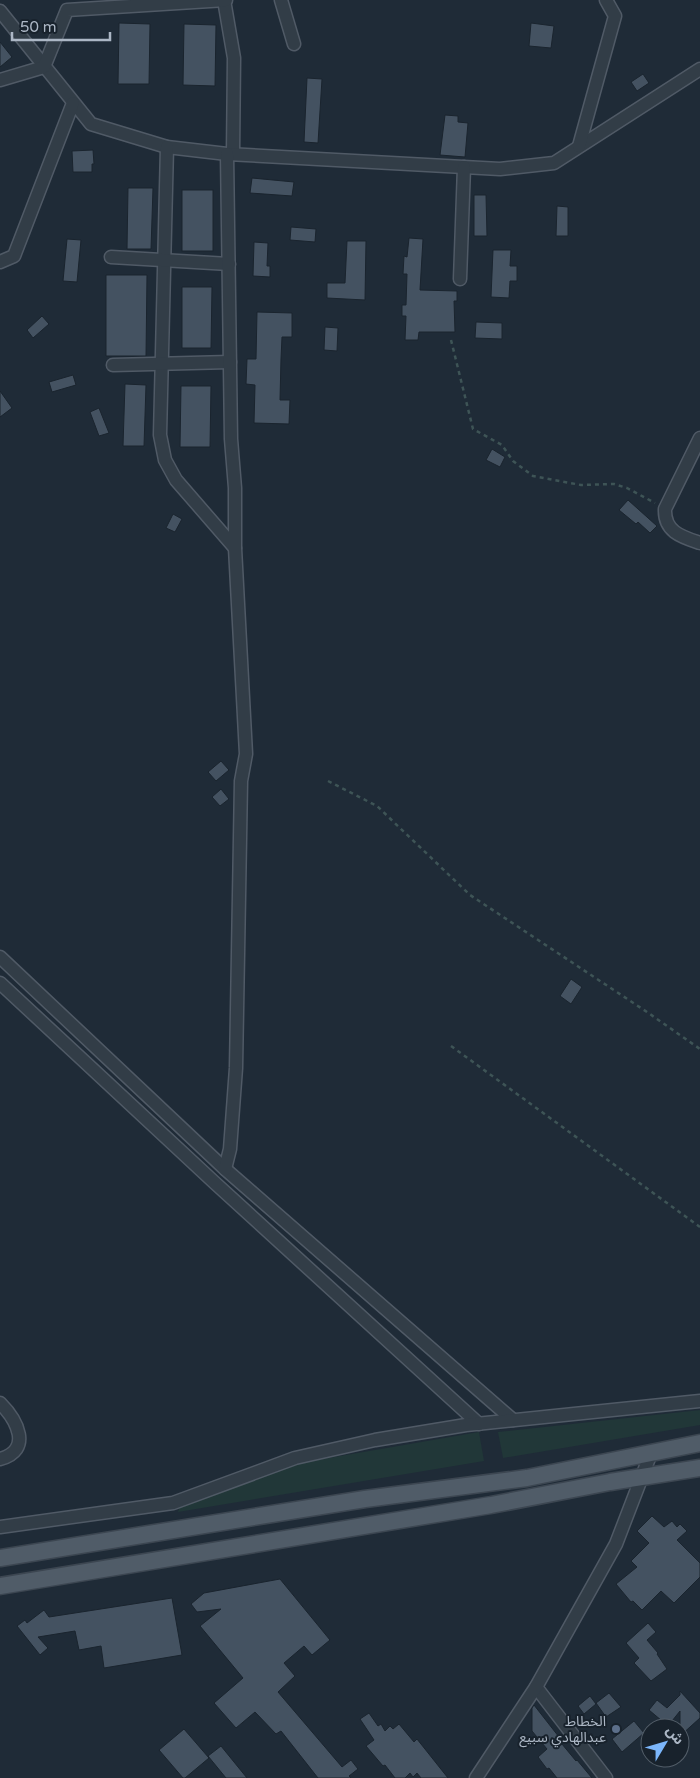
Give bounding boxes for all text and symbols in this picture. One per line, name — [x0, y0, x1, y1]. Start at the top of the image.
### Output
scale bar — [12, 10, 110, 42]
text: 50 m — [20, 18, 57, 36]
place label: الخطاط عبدالهادي سبيع — [519, 1713, 606, 1748]
north arrow — [640, 1718, 690, 1768]
marker: الخطاط عبدالهادي سبيع — [610, 1723, 622, 1735]
text: ش — [662, 1723, 687, 1748]

